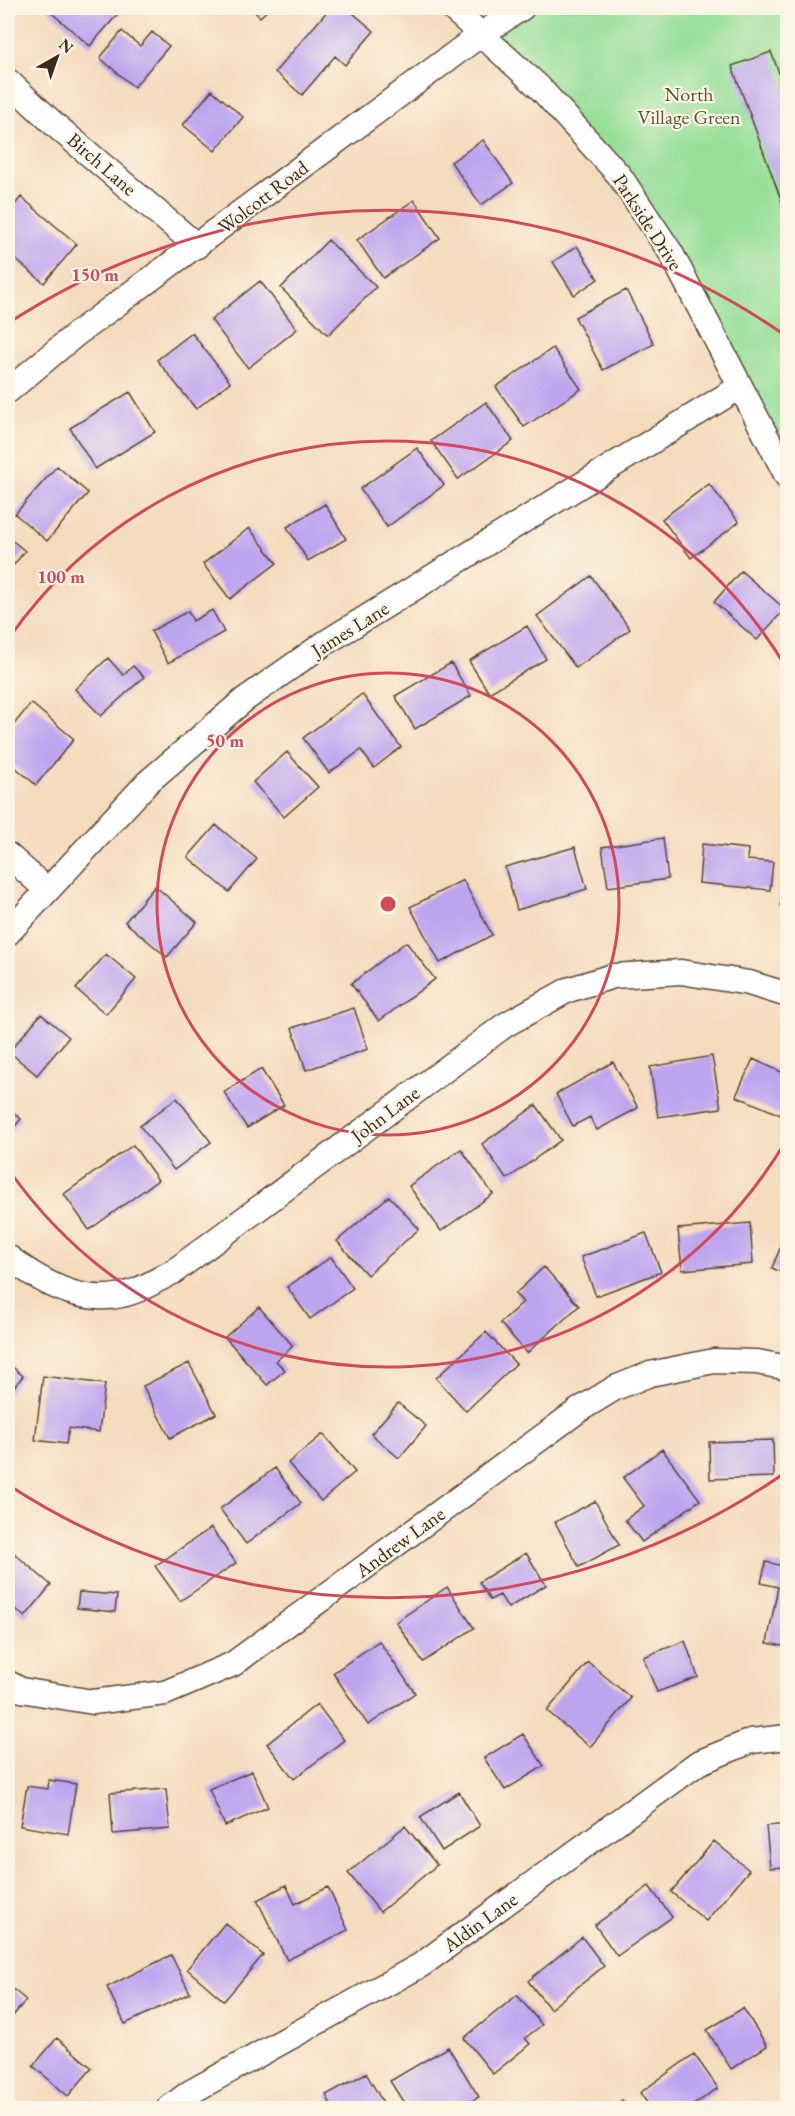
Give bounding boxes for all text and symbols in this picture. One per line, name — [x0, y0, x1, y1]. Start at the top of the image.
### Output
north arrow — [27, 27, 87, 87]
text: N — [55, 34, 78, 58]
park label: North Village Green — [637, 81, 741, 130]
street label: Birch Lane — [62, 127, 142, 201]
street label: Wolcott Road — [213, 154, 314, 240]
street label: Parkside Drive — [607, 169, 689, 275]
text: 150 m — [71, 263, 119, 286]
text: 100 m — [37, 565, 85, 588]
street label: James Lane — [305, 595, 394, 664]
text: 50 m — [206, 729, 244, 752]
centre of rings — [378, 894, 398, 914]
street label: John Lane — [344, 1080, 425, 1149]
street label: Andrew Lane — [349, 1501, 450, 1584]
street label: Aldin Lane — [437, 1886, 523, 1958]

